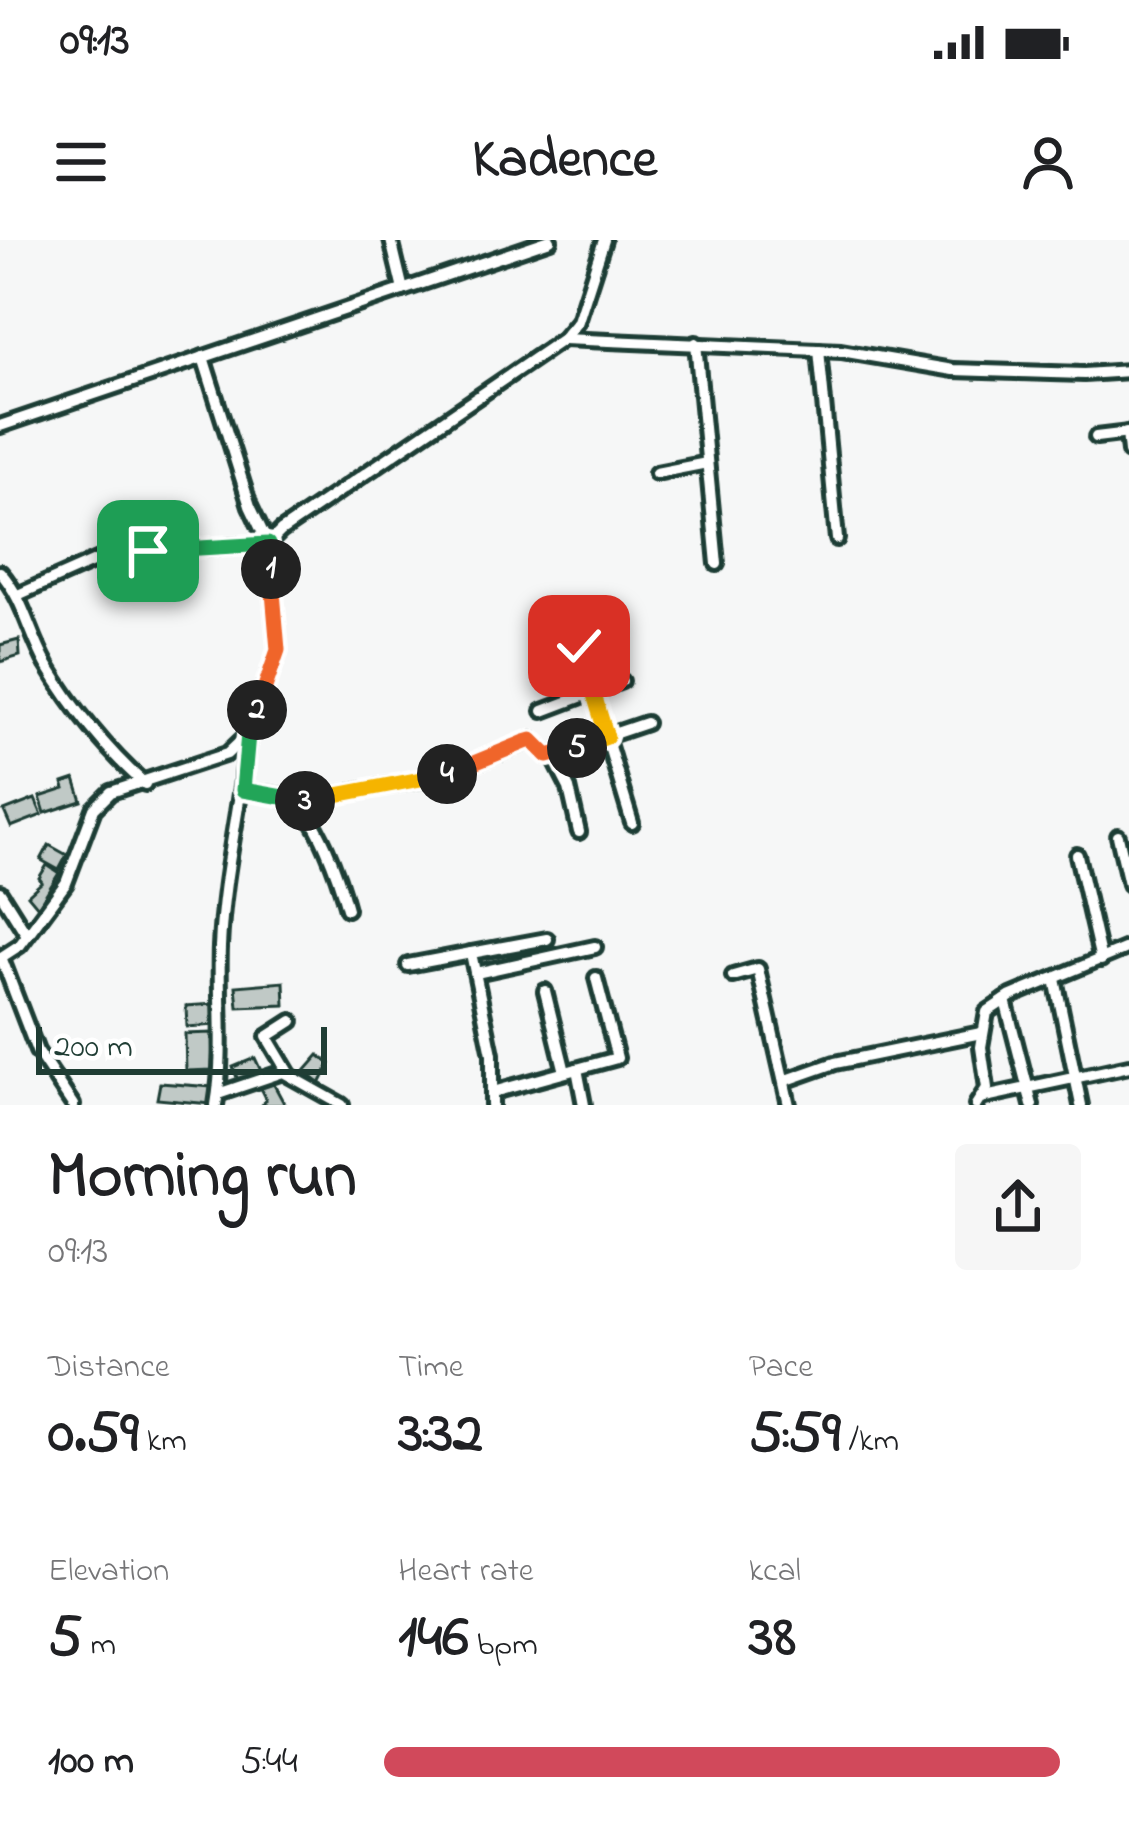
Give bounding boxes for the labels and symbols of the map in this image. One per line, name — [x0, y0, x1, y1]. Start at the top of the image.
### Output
pin — [97, 500, 199, 602]
pin: 1 — [241, 539, 301, 599]
pin — [528, 595, 630, 697]
pin: 2 — [227, 680, 287, 740]
pin: 5 — [547, 718, 607, 778]
pin: 4 — [417, 744, 477, 804]
pin: 3 — [275, 771, 335, 831]
scale bar — [36, 1021, 327, 1074]

